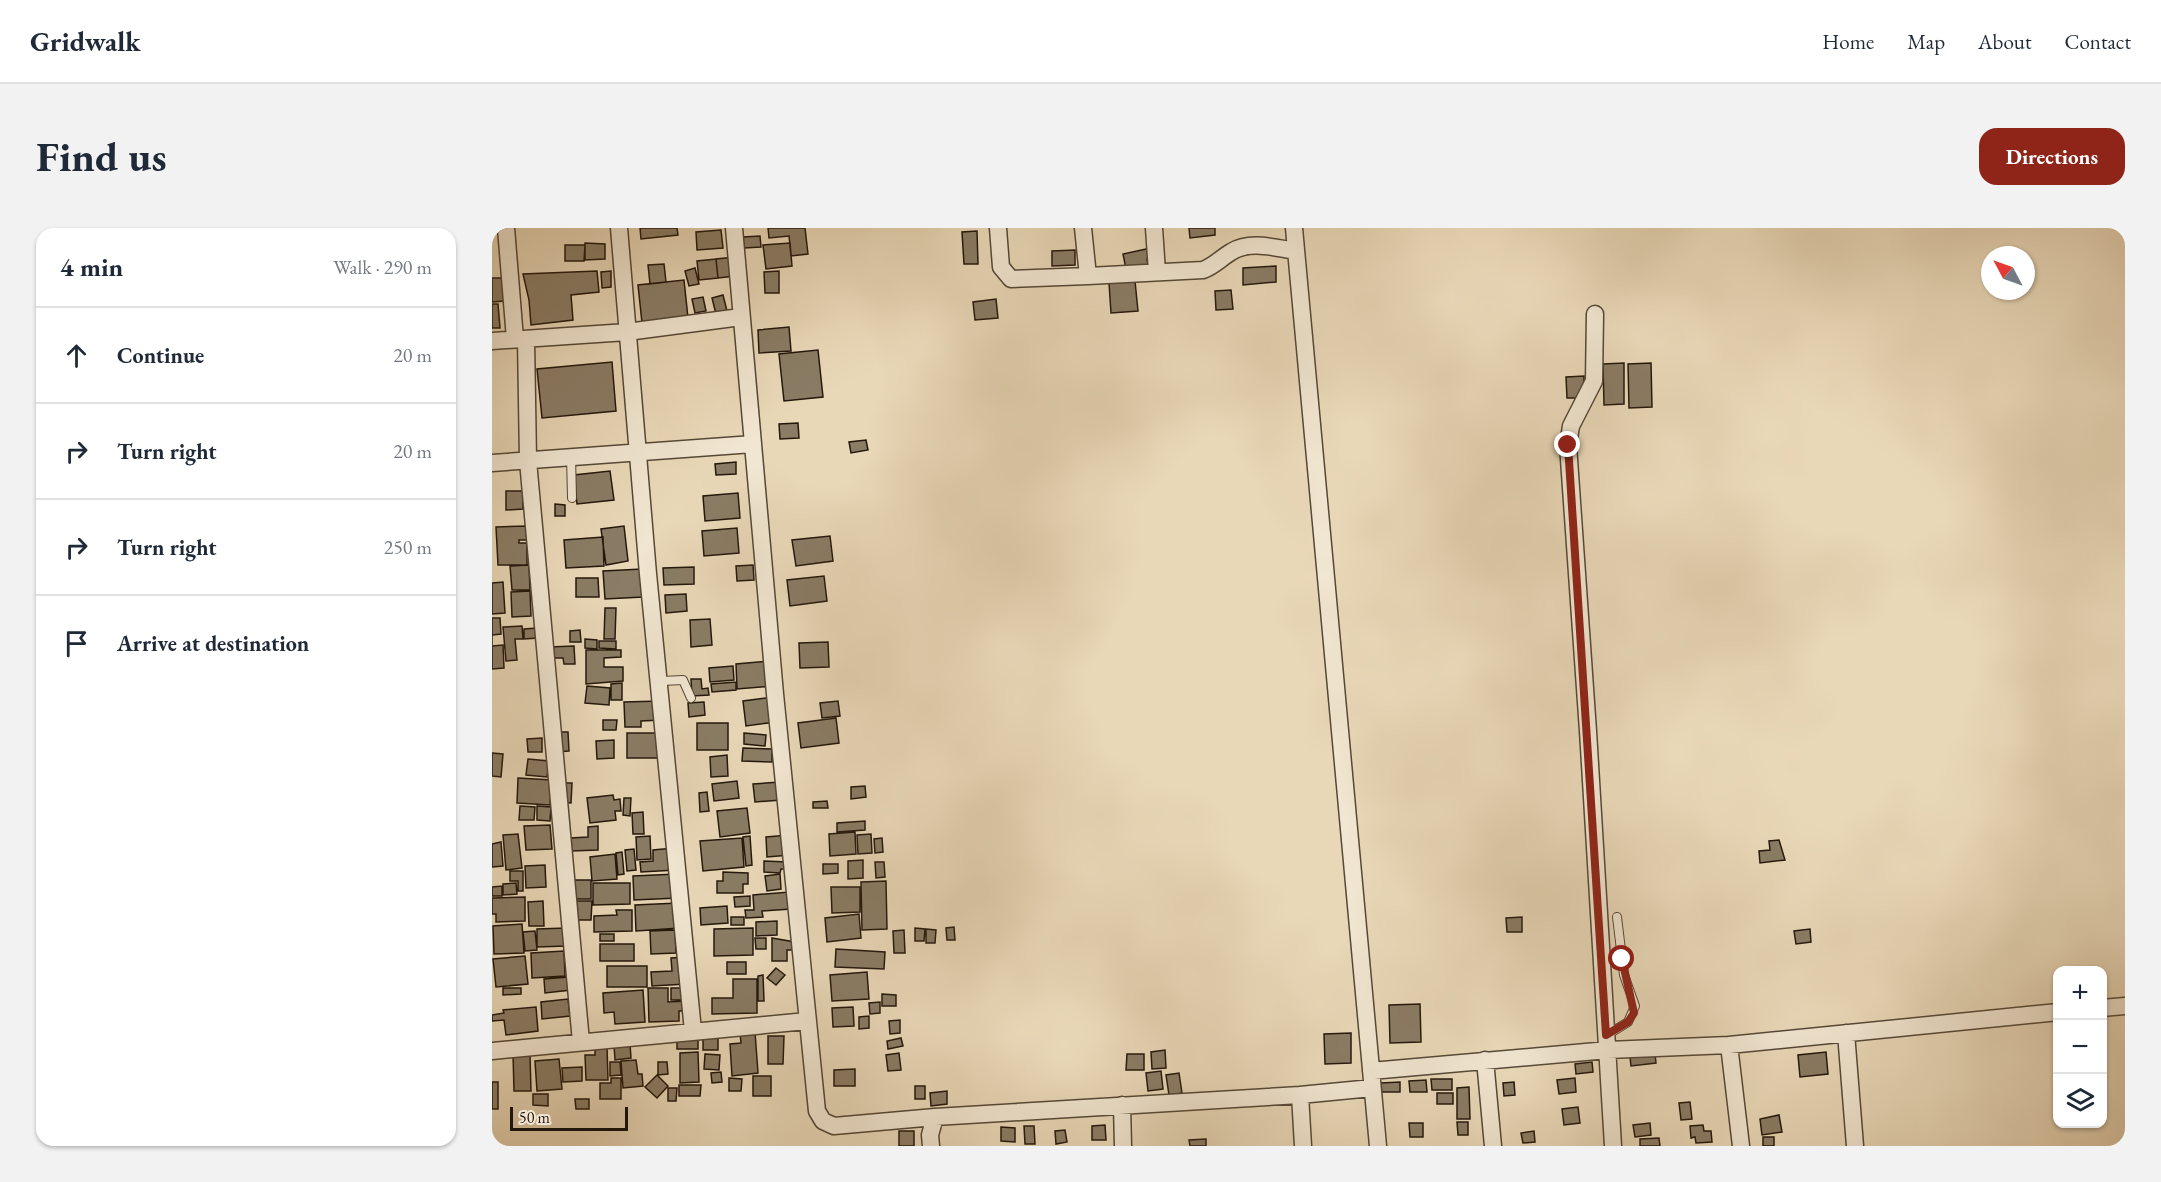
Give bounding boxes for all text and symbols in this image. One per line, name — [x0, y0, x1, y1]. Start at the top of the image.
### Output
text: Gridwalk — [30, 23, 141, 59]
text: Home — [1822, 28, 1874, 55]
text: Map — [1907, 28, 1945, 55]
text: About — [1978, 28, 2031, 55]
text: Contact — [2064, 28, 2131, 55]
button: Directions — [1979, 128, 2125, 185]
text: Find us — [36, 129, 167, 184]
north arrow — [1981, 246, 2035, 300]
text: 4 min — [60, 250, 123, 284]
text: Walk · 290 m — [333, 254, 432, 280]
icon: ahead — [60, 339, 93, 372]
text: Continue — [117, 341, 204, 370]
text: 20 m — [393, 342, 432, 368]
route end — [1554, 431, 1580, 457]
icon: right — [60, 435, 93, 468]
text: Turn right — [117, 437, 216, 466]
text: 20 m — [393, 438, 432, 464]
icon: right — [60, 531, 93, 564]
text: Turn right — [117, 533, 216, 562]
text: 250 m — [384, 534, 432, 560]
icon: arrive — [60, 627, 93, 660]
text: Arrive at destination — [117, 629, 309, 658]
route start — [1608, 945, 1634, 971]
map controls — [2053, 966, 2107, 1128]
button: + — [2053, 966, 2107, 1020]
button: − — [2053, 1020, 2107, 1074]
button: layers — [2053, 1074, 2107, 1128]
scale bar — [510, 1104, 628, 1132]
text: 50 m — [519, 1107, 550, 1128]

